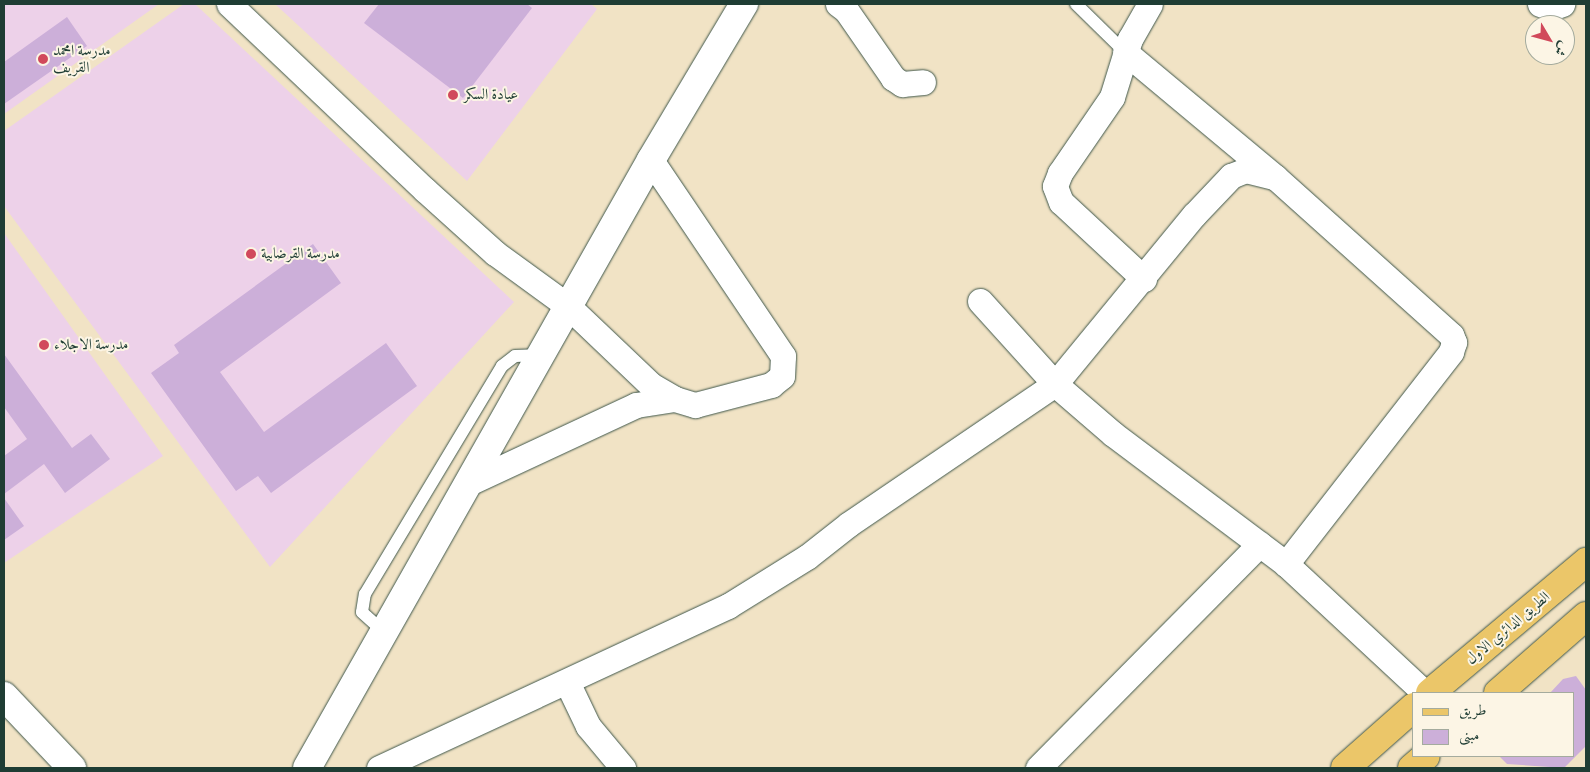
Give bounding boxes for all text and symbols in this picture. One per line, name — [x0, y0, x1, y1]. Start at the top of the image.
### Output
north arrow — [1525, 15, 1575, 65]
text: ش — [1551, 38, 1573, 59]
place label: مدرسة امحمد القريف — [53, 41, 111, 76]
marker: مدرسة امحمد القريف — [37, 53, 49, 65]
place label: عيادة السكر — [464, 86, 518, 104]
marker: عيادة السكر — [446, 88, 460, 102]
place label: مدرسة القرضابية — [261, 245, 340, 263]
marker: مدرسة القرضابية — [245, 248, 257, 260]
place label: مدرسة الاجلاء — [54, 336, 128, 354]
marker: مدرسة الاجلاء — [38, 339, 50, 351]
street label: الطريق الدائري الاول — [1463, 588, 1553, 668]
legend — [1412, 692, 1575, 757]
text: طريق — [1459, 701, 1486, 719]
text: مبنى — [1459, 726, 1479, 744]

